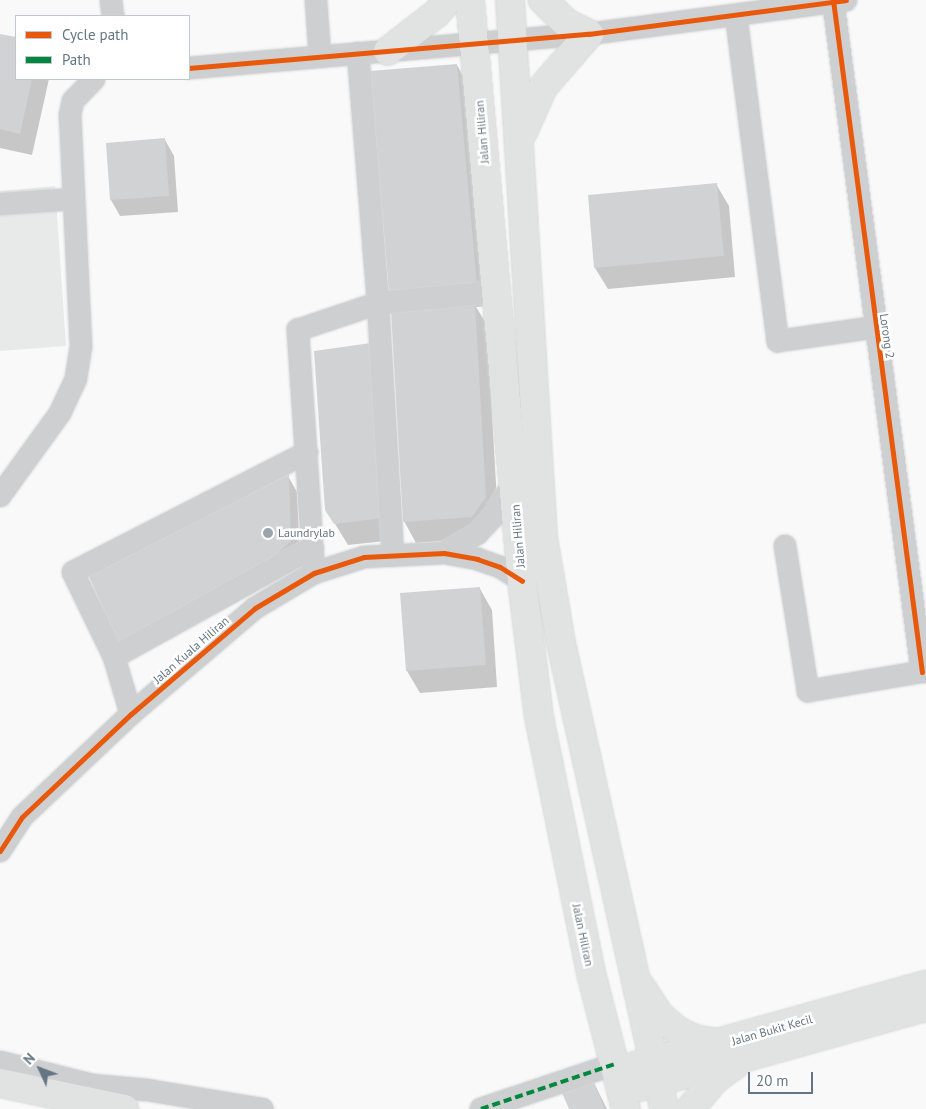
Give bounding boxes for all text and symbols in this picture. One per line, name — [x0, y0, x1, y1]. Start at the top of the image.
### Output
legend — [15, 15, 190, 80]
text: Cycle path — [62, 25, 128, 44]
text: Path — [62, 50, 91, 69]
street label: Jalan Hiliran — [472, 100, 492, 164]
street label: Lorong 2 — [877, 313, 897, 359]
street label: Jalan Hiliran — [508, 504, 528, 568]
place label: Laundrylab — [278, 526, 335, 540]
marker: Laundrylab — [262, 527, 274, 539]
street label: Jalan Kuala Hiliran — [150, 613, 232, 687]
street label: Jalan Hiliran — [569, 903, 597, 967]
street label: Jalan Bukit Kecil — [730, 1012, 814, 1048]
north arrow — [15, 1044, 65, 1094]
text: N — [19, 1049, 39, 1068]
scale bar — [751, 1062, 816, 1094]
text: 20 m — [756, 1071, 789, 1090]

